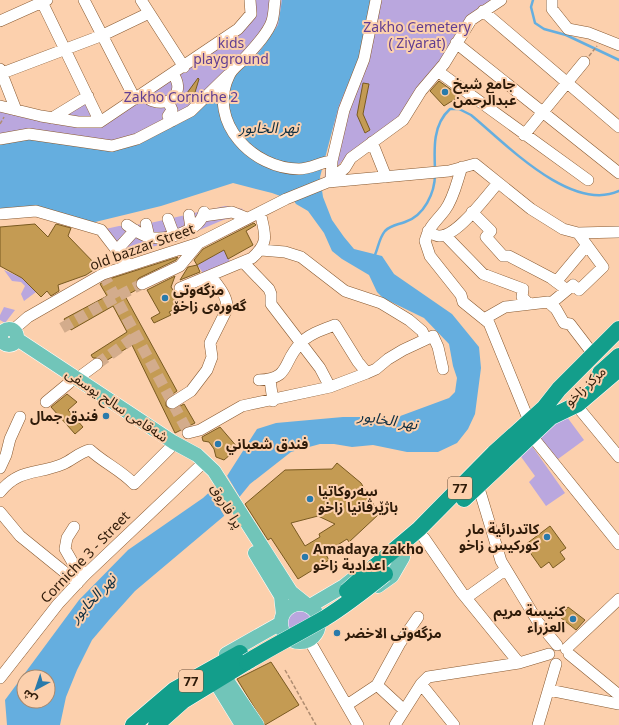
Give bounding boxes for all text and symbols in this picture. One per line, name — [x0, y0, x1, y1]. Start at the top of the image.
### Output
park label: Zakho Cemetery ( Ziyarat) — [363, 17, 472, 52]
park label: kids playground — [193, 33, 269, 68]
place label: جامع شيخ عبدالرحمن — [453, 74, 517, 109]
park label: Zakho Corniche 2 — [124, 87, 238, 106]
marker: جامع شيخ عبدالرحمن — [440, 87, 450, 97]
water label: نهر الخابور — [238, 117, 300, 137]
street label: old bazzar Street — [87, 219, 197, 274]
place label: مزگەوتی گەورەی زاخۆ — [173, 280, 247, 315]
marker: مزگەوتی گەورەی زاخۆ — [160, 293, 170, 303]
street label: مركز زاخو — [560, 362, 610, 410]
street label: شەقامی سالح یوسفی — [61, 363, 172, 448]
water label: نهر الخابور — [356, 404, 421, 434]
place label: فندق جمال — [30, 406, 98, 425]
marker: فندق جمال — [101, 411, 111, 421]
place label: فندق شعباني — [226, 434, 308, 455]
marker: فندق شعباني — [213, 439, 223, 449]
road number: 77 — [448, 477, 472, 499]
street label: پرا فاروق — [206, 480, 248, 532]
place label: سه‌روكاتيا باژێرڤانيا زاخو — [318, 481, 398, 516]
marker: سه‌روكاتيا باژێرڤانيا زاخو — [305, 494, 315, 504]
street label: Corniche 3 - Street — [36, 506, 134, 607]
place label: كاتدرائية مار كوركيس زاخو — [459, 519, 540, 554]
marker: كاتدرائية مار كوركيس زاخو — [542, 532, 552, 542]
place label: Amadaya zakho اعدادية زاخو — [313, 539, 424, 574]
marker: Amadaya zakho اعدادية زاخو — [300, 552, 310, 562]
water label: نهر الخابور — [64, 567, 121, 627]
place label: كنيسة مريم العزراء — [494, 601, 566, 636]
marker: كنيسة مريم العزراء — [568, 614, 578, 624]
place label: مزگەوتی الاخضر — [344, 623, 442, 642]
marker: مزگەوتی الاخضر — [332, 628, 342, 638]
north arrow — [16, 669, 56, 709]
road number: 77 — [179, 670, 203, 692]
text: ش — [19, 686, 40, 708]

